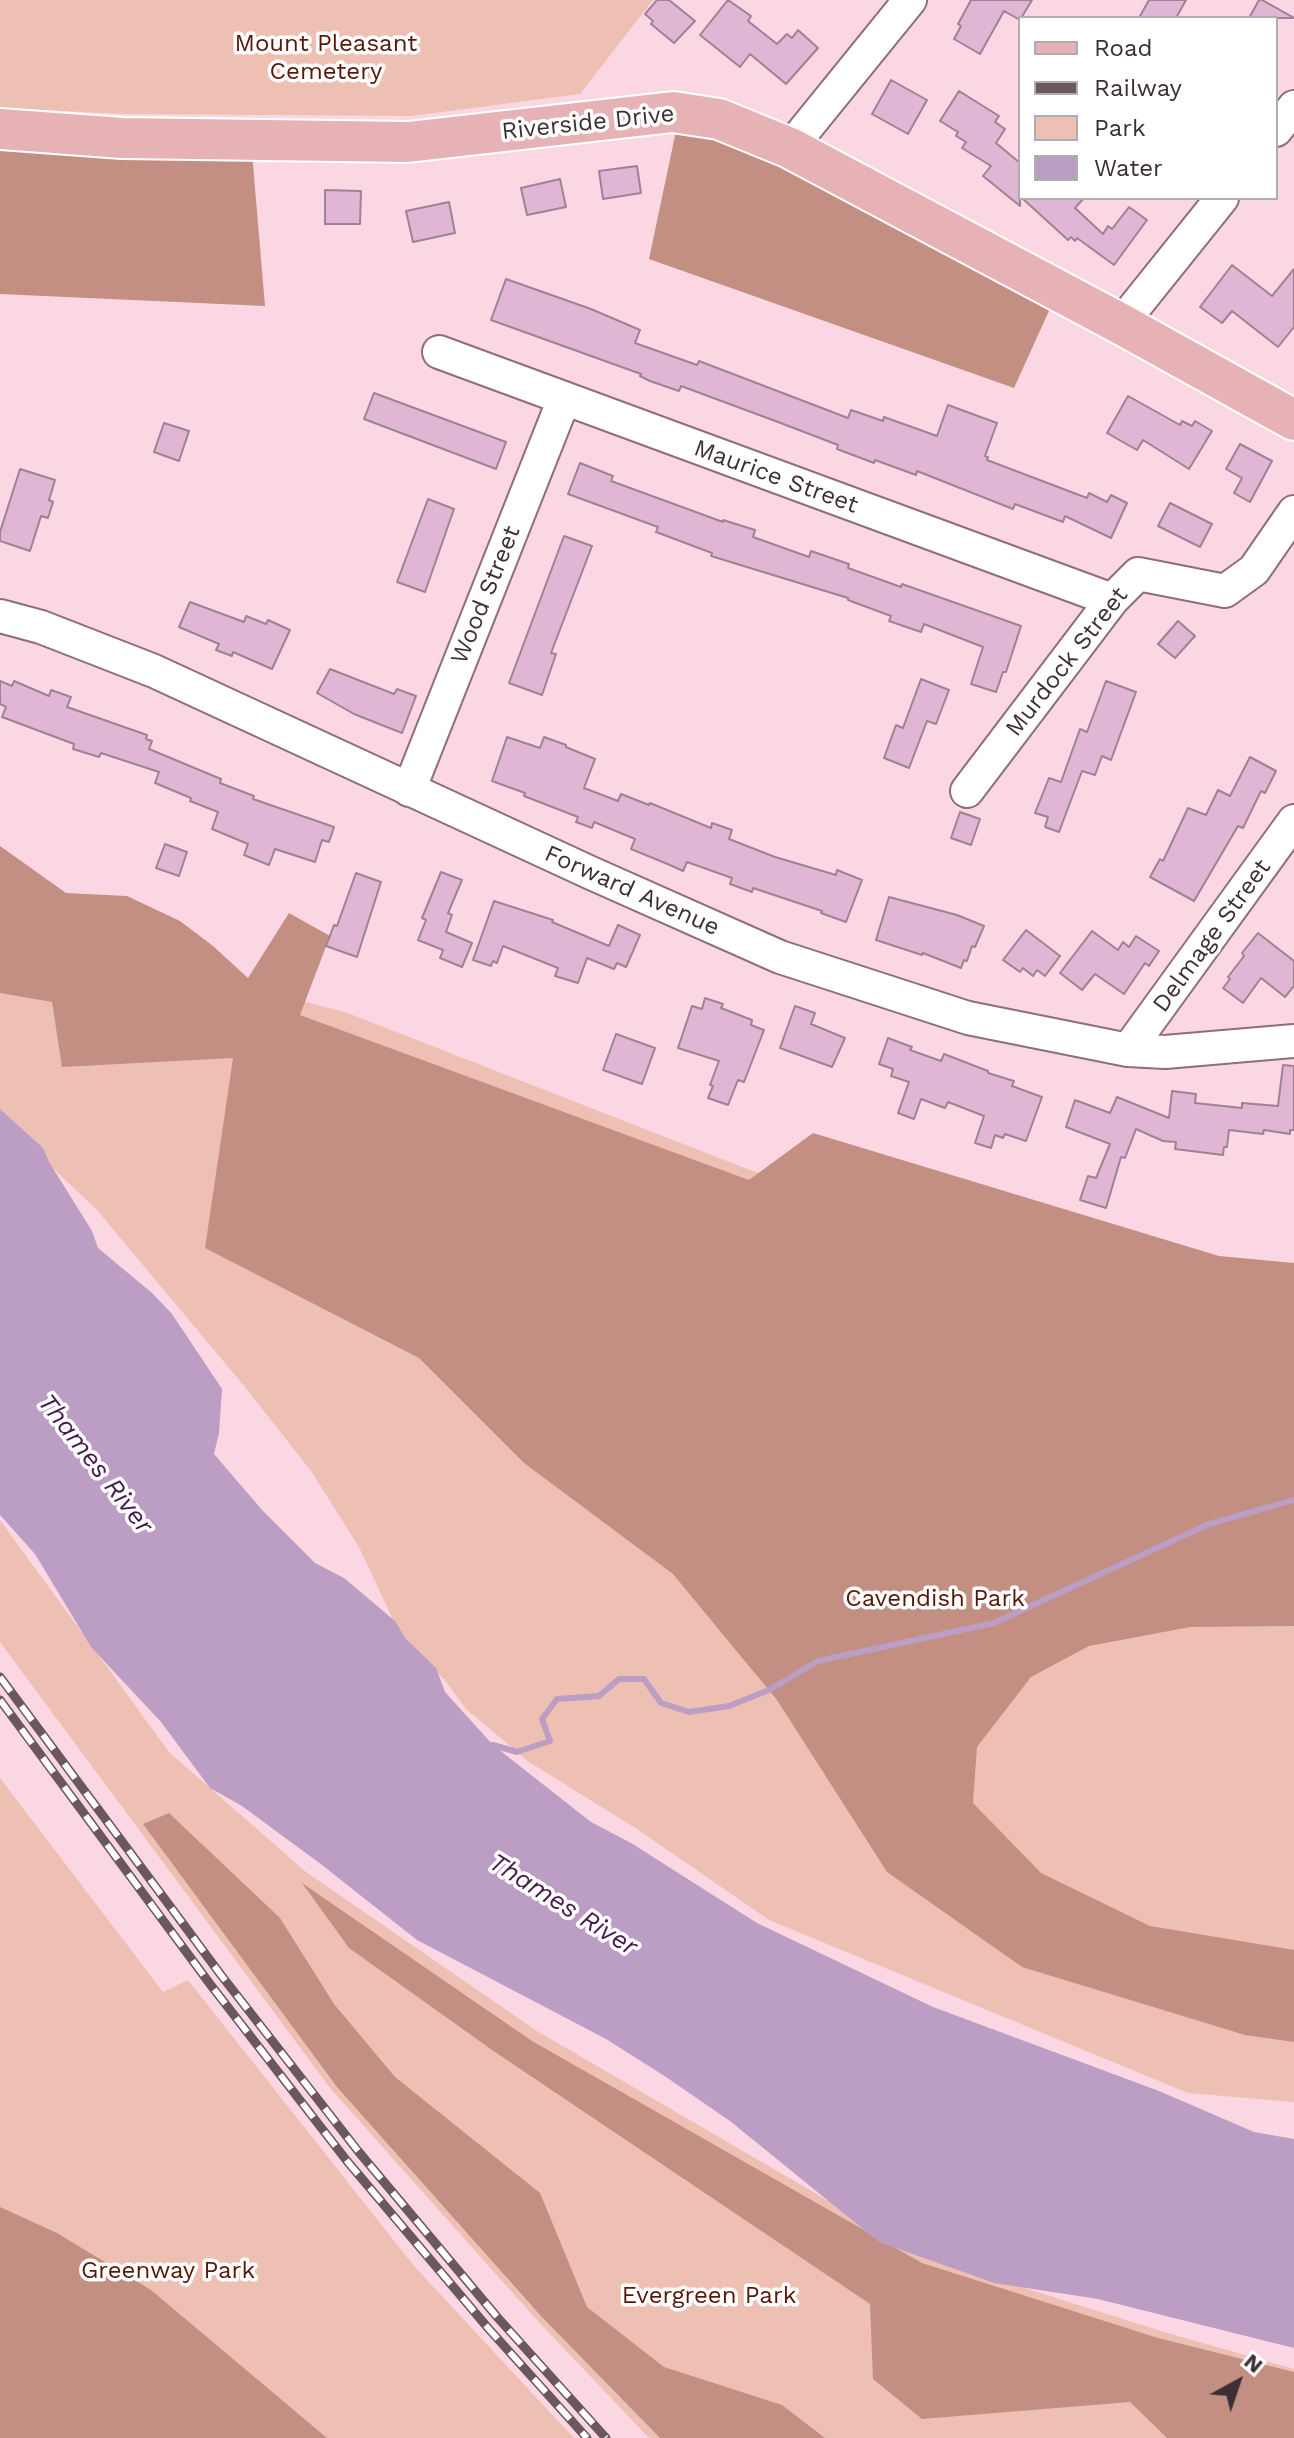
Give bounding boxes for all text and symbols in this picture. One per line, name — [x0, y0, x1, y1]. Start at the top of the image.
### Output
legend — [1018, 16, 1278, 200]
park label: Mount Pleasant Cemetery — [235, 30, 417, 86]
text: Road — [1094, 34, 1153, 62]
text: Railway — [1094, 74, 1182, 102]
street label: Riverside Drive — [500, 100, 676, 146]
text: Park — [1094, 114, 1146, 142]
text: Water — [1094, 154, 1163, 182]
street label: Maurice Street — [690, 434, 862, 520]
street label: Wood Street — [445, 522, 527, 668]
street label: Murdock Street — [1000, 582, 1134, 742]
street label: Forward Avenue — [540, 840, 724, 942]
street label: Delmage Street — [1147, 854, 1277, 1018]
water label: Thames River — [31, 1388, 159, 1540]
park label: Cavendish Park — [845, 1585, 1025, 1613]
water label: Thames River — [483, 1847, 643, 1963]
park label: Greenway Park — [81, 2257, 255, 2285]
park label: Evergreen Park — [622, 2282, 796, 2310]
north arrow — [1198, 2342, 1278, 2422]
text: N — [1239, 2348, 1268, 2378]

